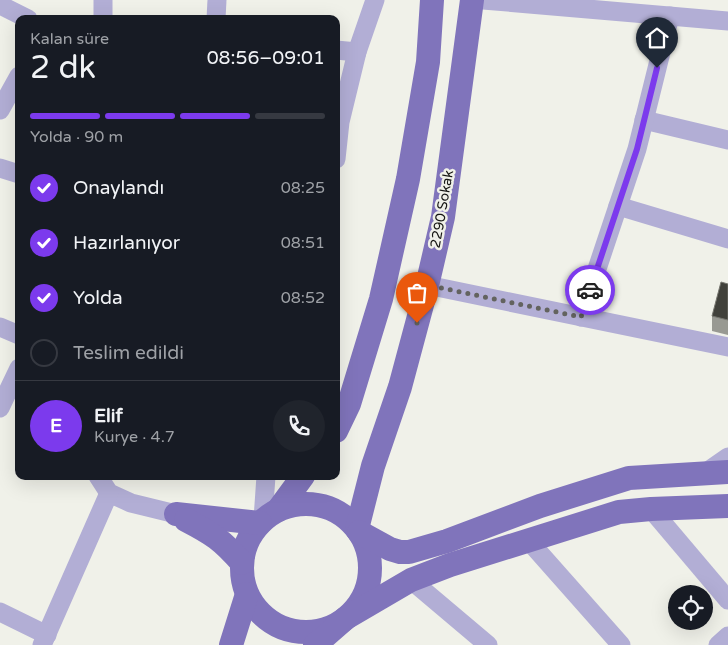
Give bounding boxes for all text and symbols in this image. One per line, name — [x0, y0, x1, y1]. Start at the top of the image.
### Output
pin — [636, 17, 678, 68]
icon: home — [643, 24, 671, 52]
text: Kalan süre — [30, 29, 109, 49]
text: 08:56–09:01 — [207, 47, 325, 69]
text: 2 dk — [30, 49, 96, 87]
text: Yolda · 90 m — [30, 127, 123, 147]
street label: 2290 Sokak — [427, 168, 457, 249]
icon: check — [30, 174, 58, 202]
text: Onaylandı — [73, 177, 164, 199]
text: 08:25 — [281, 178, 325, 198]
icon: check — [30, 229, 58, 257]
text: Hazırlanıyor — [73, 232, 180, 254]
text: 08:51 — [281, 233, 325, 253]
courier — [565, 265, 615, 315]
pin — [396, 272, 438, 323]
icon: car — [576, 276, 604, 304]
icon: bag — [403, 279, 431, 307]
icon: check — [30, 284, 58, 312]
text: Yolda — [73, 287, 123, 309]
text: 08:52 — [281, 288, 325, 308]
text: Teslim edildi — [73, 342, 184, 364]
button: phone — [273, 400, 325, 452]
text: Elif — [94, 405, 123, 427]
text: E — [50, 415, 62, 437]
text: Kurye · 4.7 — [94, 427, 175, 447]
map controls — [668, 585, 713, 630]
button: locate — [668, 585, 713, 630]

